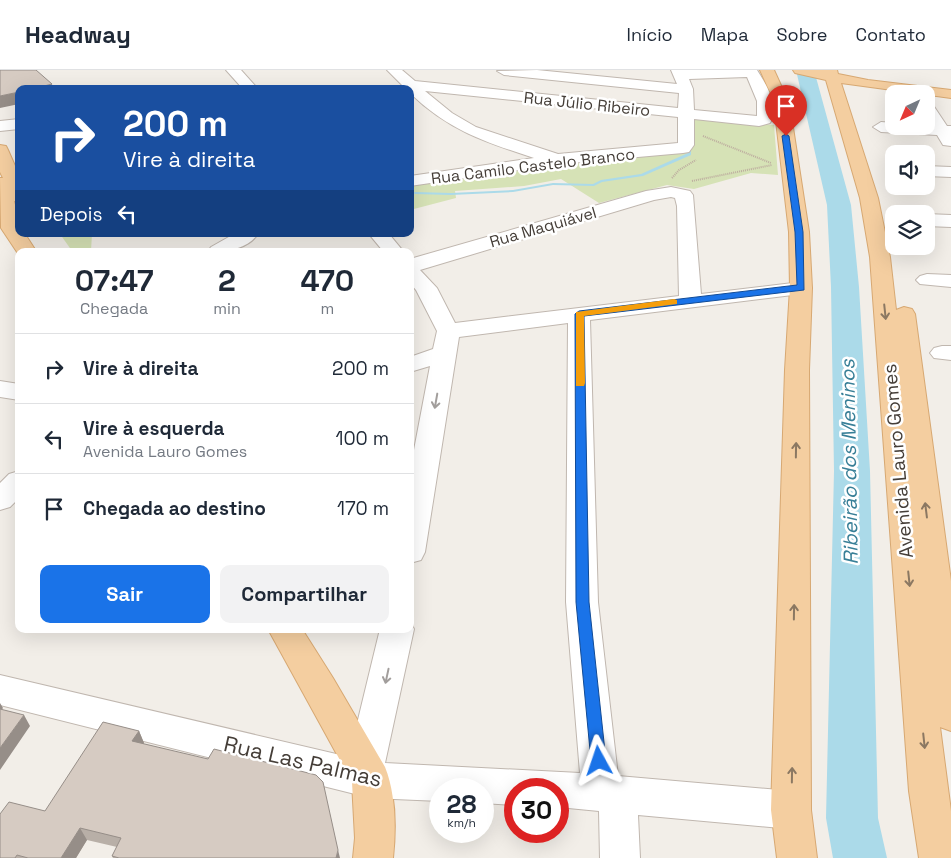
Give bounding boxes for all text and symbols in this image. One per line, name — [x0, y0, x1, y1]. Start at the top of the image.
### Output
text: Headway — [25, 19, 131, 50]
text: Início — [627, 23, 673, 46]
text: Mapa — [701, 23, 749, 46]
text: Sobre — [777, 23, 827, 46]
text: Contato — [855, 23, 926, 46]
pin — [765, 85, 807, 136]
north arrow — [885, 85, 935, 135]
map controls — [885, 85, 935, 255]
street label: Rua Júlio Ribeiro — [523, 87, 651, 121]
icon: arrive — [772, 92, 800, 120]
text: 200 m — [123, 102, 228, 146]
icon: right — [40, 105, 105, 170]
street label: Rua Camilo Castelo Branco — [430, 143, 636, 189]
text: Vire à direita — [123, 145, 255, 173]
button: sound — [885, 145, 935, 195]
icon: left — [113, 200, 141, 228]
text: Depois — [40, 202, 103, 227]
street label: Rua Maquiável — [487, 202, 599, 252]
button: layers — [885, 205, 935, 255]
text: 07:47 — [75, 261, 154, 300]
text: 2 — [218, 261, 236, 300]
text: 470 — [301, 261, 354, 300]
text: Chegada — [80, 298, 148, 319]
text: min — [213, 298, 241, 319]
text: m — [321, 298, 334, 319]
one-way arrow — [880, 304, 890, 320]
icon: right — [40, 355, 68, 383]
text: Vire à direita — [83, 356, 199, 381]
text: 200 m — [332, 356, 389, 381]
water label: Ribeirão dos Meninos — [834, 358, 864, 565]
street label: Avenida Lauro Gomes — [877, 363, 919, 559]
one-way arrow — [430, 392, 440, 408]
text: Vire à esquerda — [83, 416, 225, 441]
icon: left — [40, 425, 68, 453]
text: 100 m — [335, 426, 389, 451]
text: Avenida Lauro Gomes — [83, 441, 247, 462]
one-way arrow — [791, 442, 801, 458]
icon: arrive — [40, 495, 68, 523]
text: Chegada ao destino — [83, 496, 266, 521]
text: 170 m — [337, 496, 389, 521]
one-way arrow — [921, 502, 931, 518]
button: Sair — [40, 565, 210, 623]
button: Compartilhar — [220, 565, 389, 623]
one-way arrow — [904, 571, 914, 587]
one-way arrow — [789, 604, 799, 620]
one-way arrow — [382, 668, 391, 684]
street label: Rua Las Palmas — [221, 729, 385, 793]
one-way arrow — [919, 732, 928, 748]
position arrow — [572, 734, 624, 786]
one-way arrow — [787, 767, 797, 783]
speed limit sign: 30 — [504, 778, 569, 843]
text: 28 — [447, 788, 476, 820]
text: km/h — [447, 815, 476, 831]

